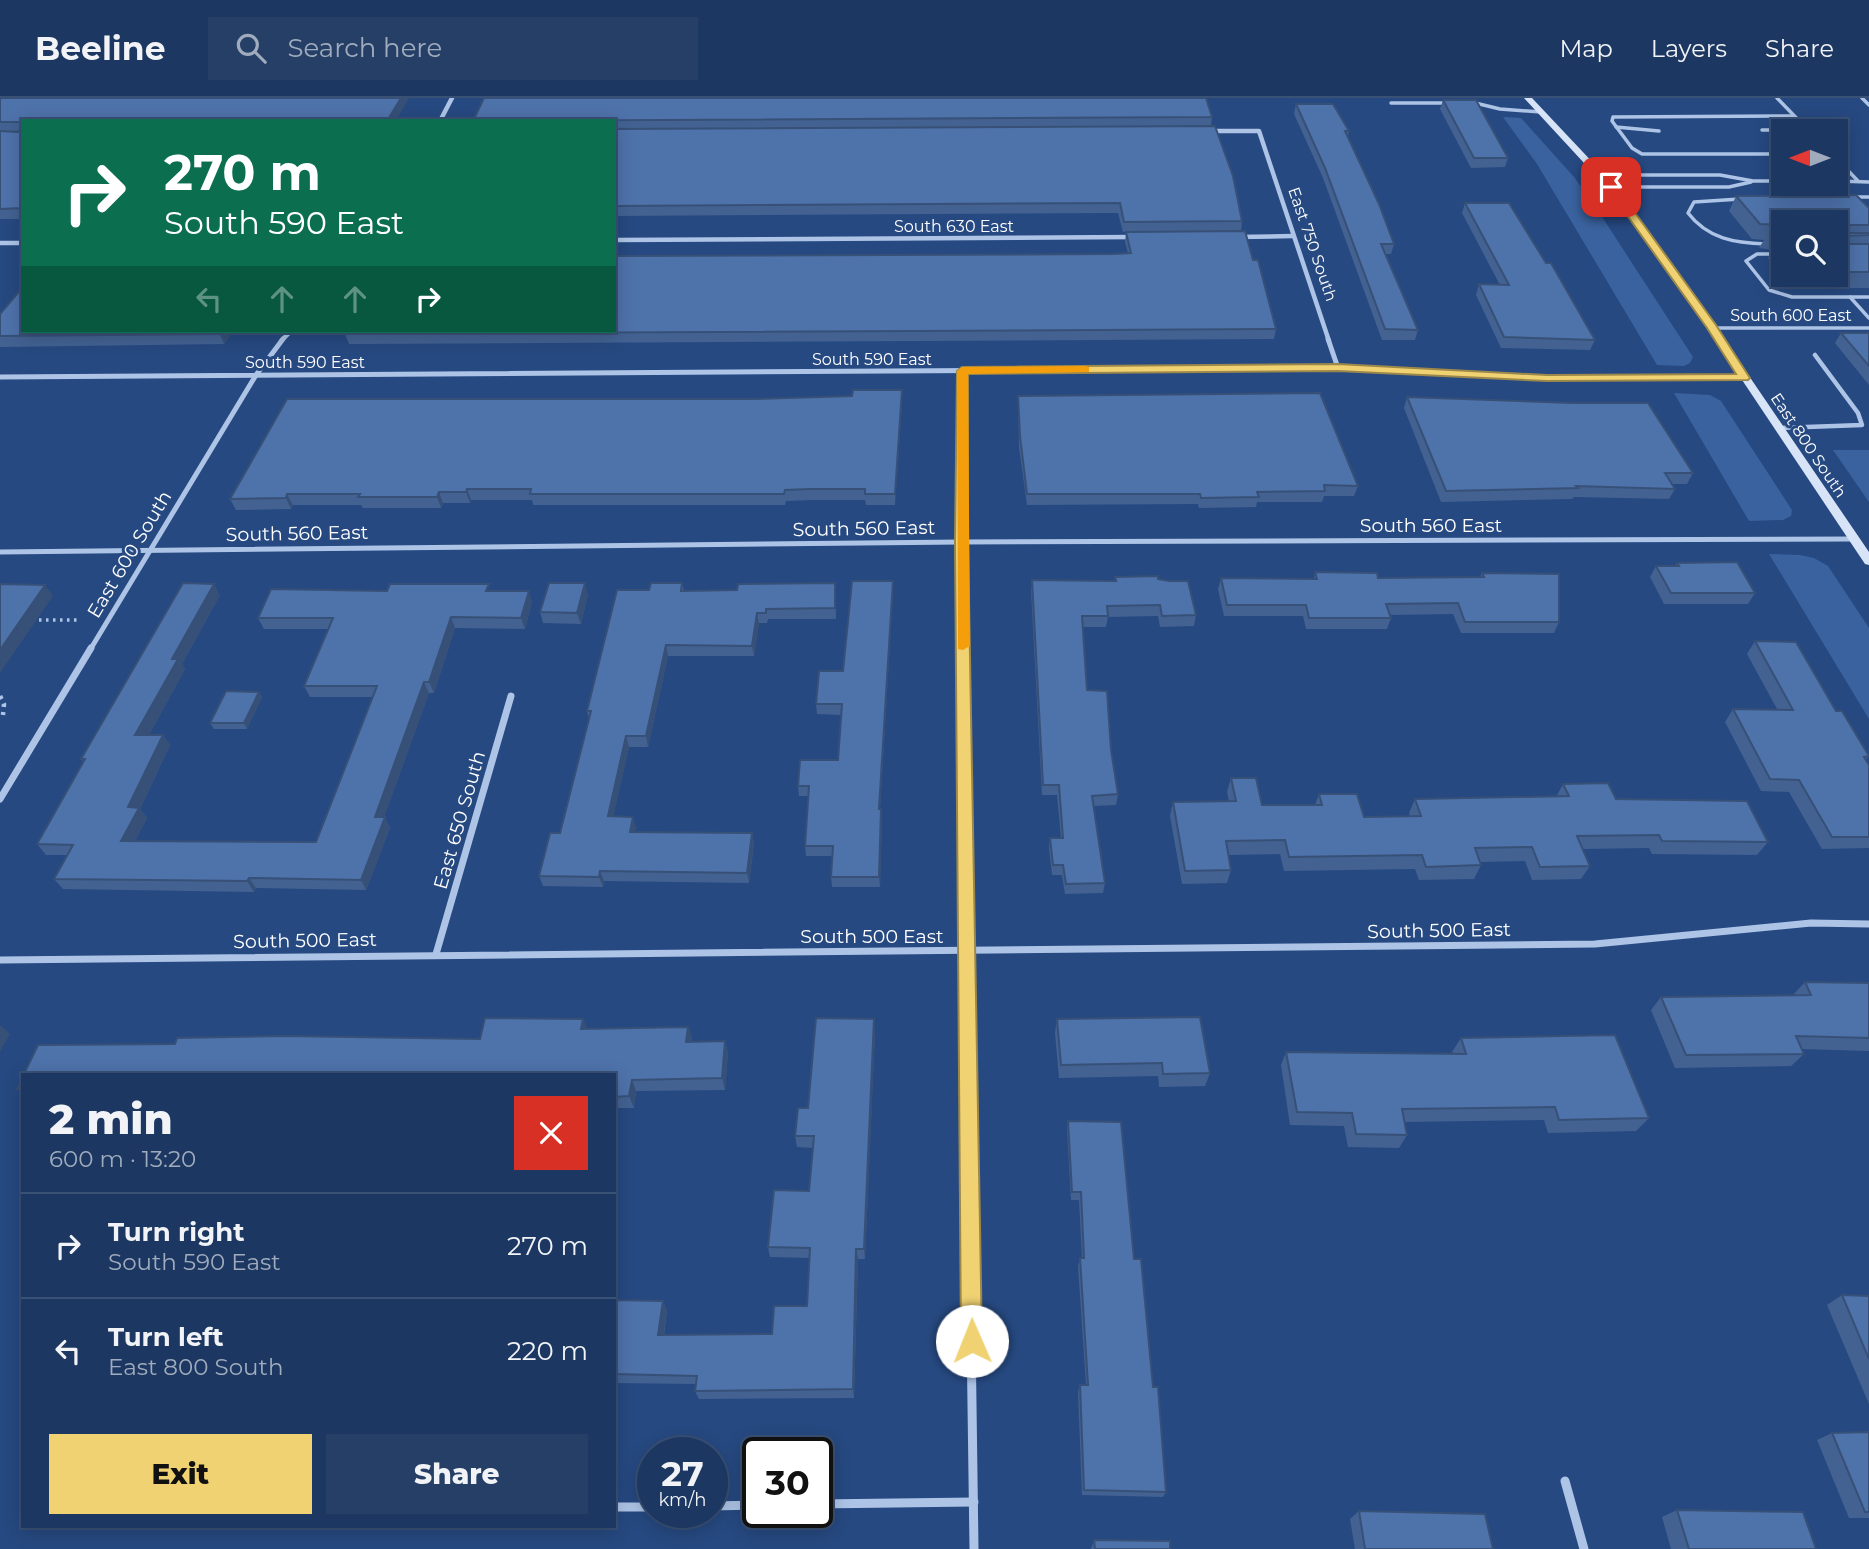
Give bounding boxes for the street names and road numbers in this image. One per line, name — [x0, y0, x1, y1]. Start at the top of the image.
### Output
street label: East 750 South — [1284, 185, 1341, 304]
street label: South 630 East — [894, 217, 1015, 236]
street label: South 600 East — [1730, 306, 1852, 325]
street label: South 590 East — [812, 350, 933, 369]
street label: South 590 East — [245, 353, 366, 372]
street label: East 800 South — [1767, 389, 1851, 501]
street label: East 600 South — [82, 486, 176, 622]
street label: South 560 East — [1360, 514, 1503, 537]
street label: South 560 East — [793, 516, 936, 541]
street label: South 560 East — [226, 521, 369, 546]
street label: East 650 South — [429, 748, 490, 892]
street label: South 500 East — [1367, 918, 1511, 943]
street label: South 500 East — [800, 925, 944, 948]
street label: South 500 East — [233, 928, 377, 953]

